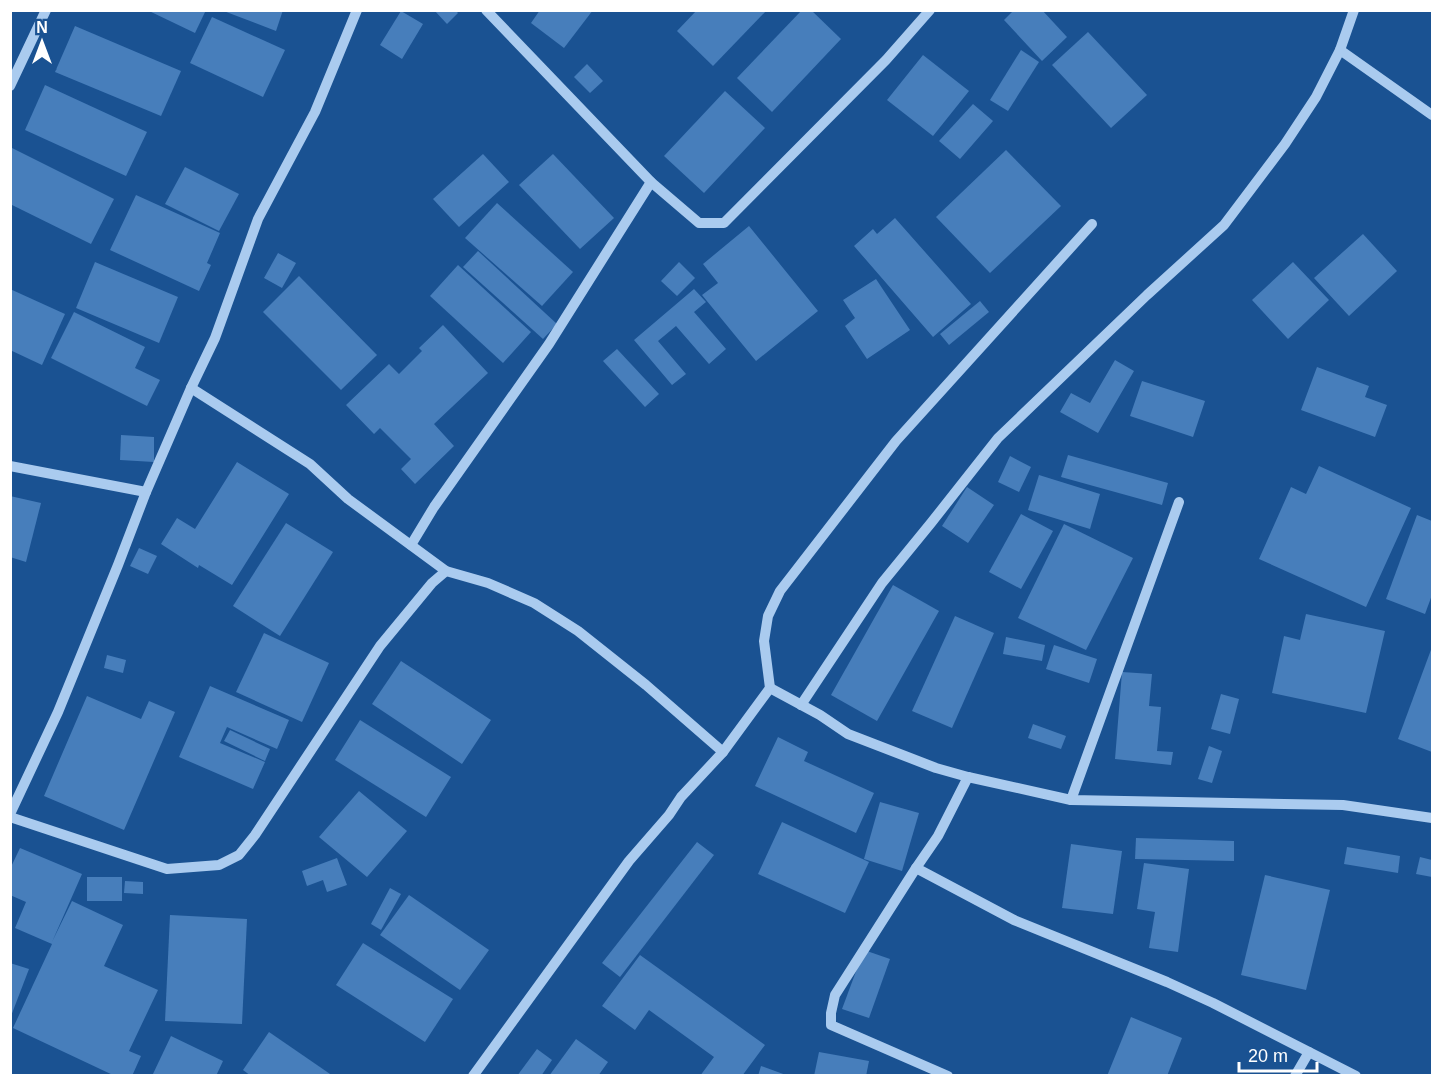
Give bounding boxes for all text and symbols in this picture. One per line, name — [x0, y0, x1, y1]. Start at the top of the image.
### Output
north arrow — [12, 12, 72, 72]
text: N — [36, 19, 48, 36]
scale bar — [1239, 1035, 1317, 1073]
text: 20 m — [1248, 1046, 1288, 1066]

